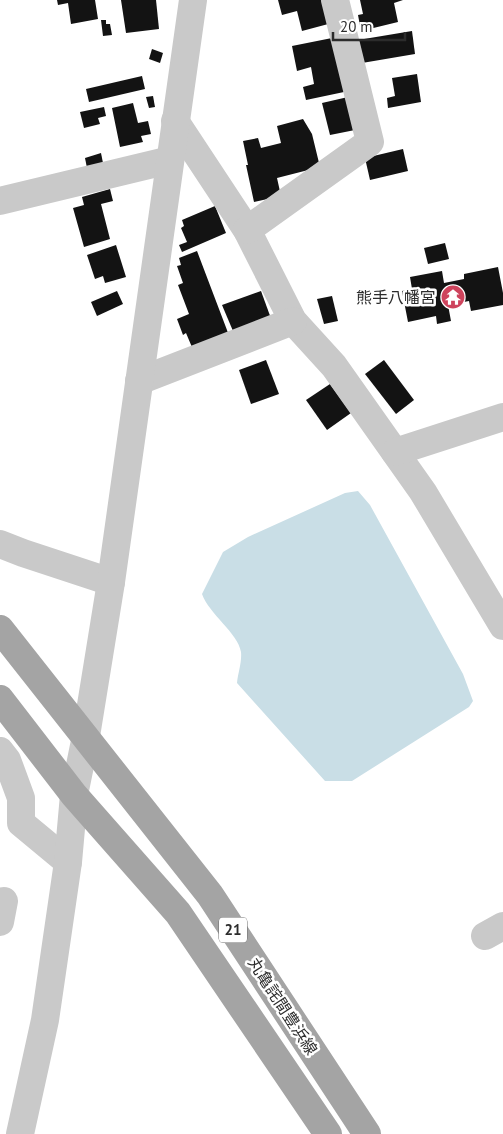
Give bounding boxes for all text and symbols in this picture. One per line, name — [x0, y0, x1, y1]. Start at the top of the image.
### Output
scale bar — [333, 10, 406, 42]
text: 20 m — [340, 17, 373, 36]
temple icon: 熊手八幡宮 — [440, 284, 466, 310]
place label: 熊手八幡宮 — [356, 287, 436, 307]
road number: 21 — [219, 918, 247, 942]
street label: 丸亀詫間豊浜線 — [244, 954, 322, 1058]

